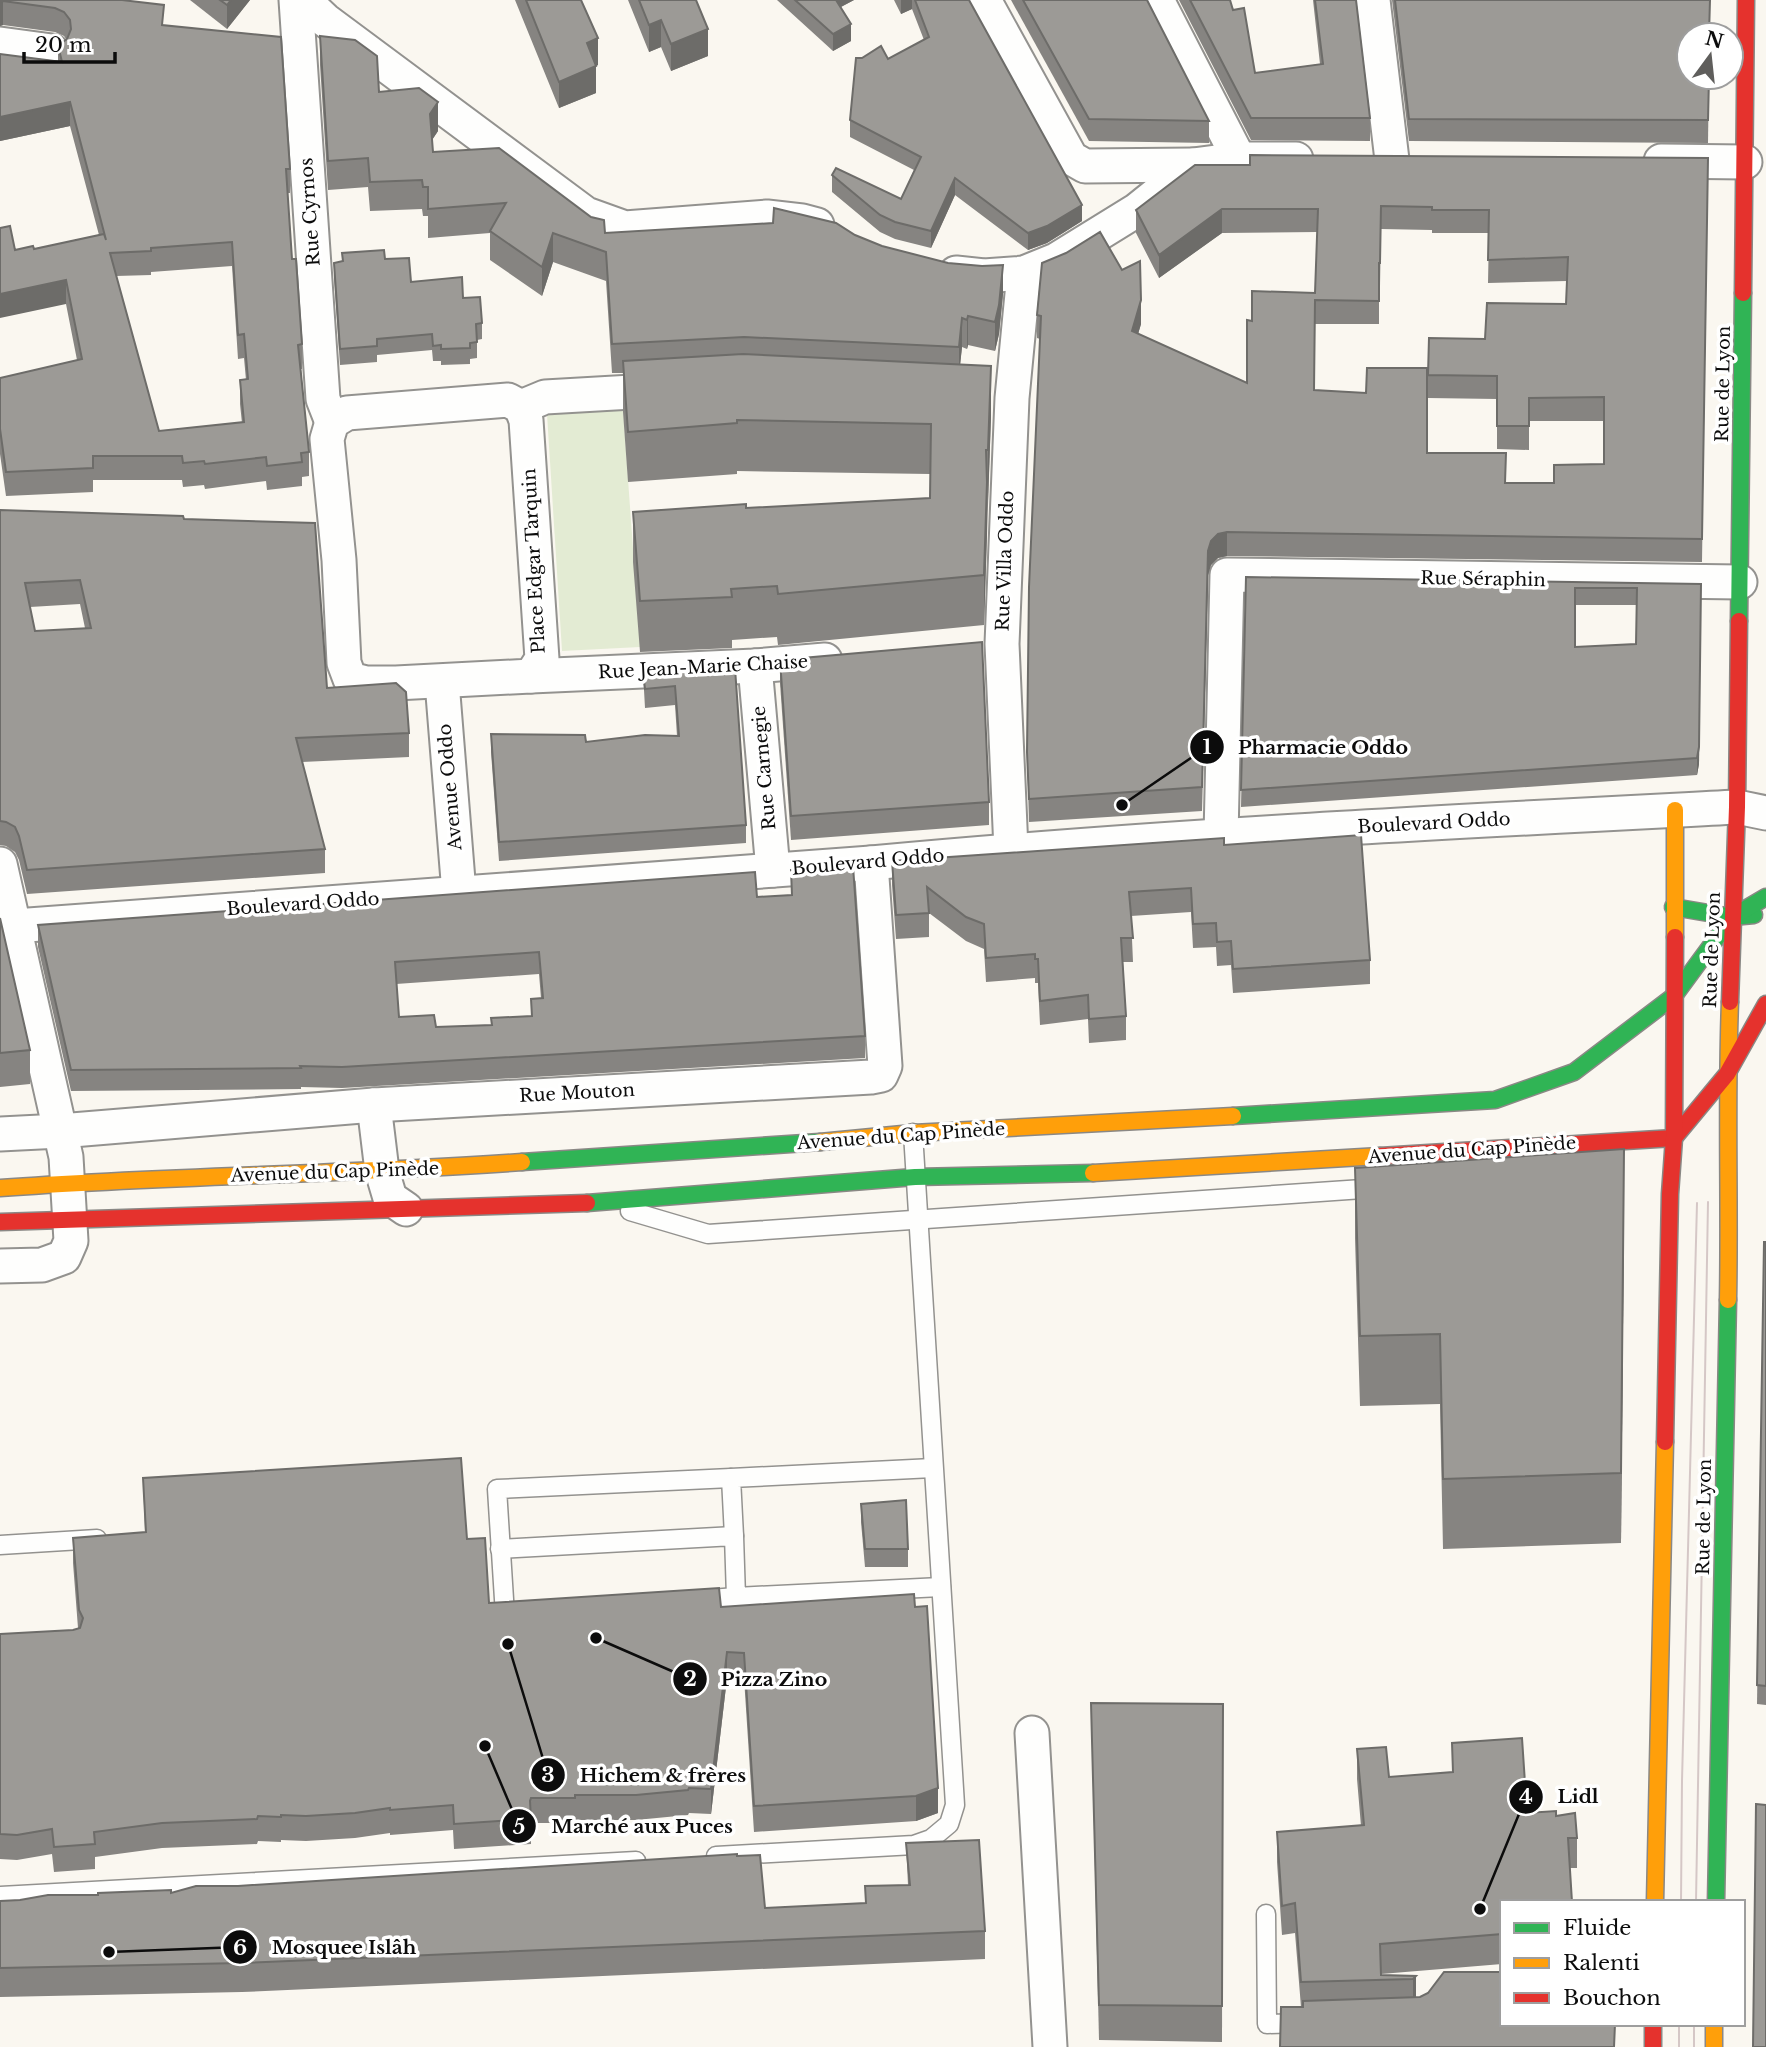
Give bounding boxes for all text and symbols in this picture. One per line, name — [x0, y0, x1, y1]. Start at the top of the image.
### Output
scale bar — [24, 21, 116, 65]
north arrow — [1675, 21, 1745, 91]
text: N — [1703, 27, 1726, 54]
text: 20 m — [35, 32, 92, 58]
street label: Rue Cyrnos — [295, 157, 325, 267]
street label: Rue de Lyon — [1711, 326, 1735, 442]
street label: Place Edgar Tarquin — [518, 468, 550, 654]
street label: Rue Villa Oddo — [992, 490, 1018, 632]
street label: Rue Séraphin — [1420, 567, 1546, 591]
street label: Rue Jean-Marie Chaise — [597, 651, 809, 683]
street label: Rue Carnegie — [748, 705, 780, 831]
street label: Avenue Oddo — [434, 723, 467, 852]
callout: Pharmacie Oddo — [1189, 727, 1422, 767]
text: 1 — [1202, 734, 1212, 760]
text: Pharmacie Oddo — [1238, 736, 1408, 759]
street label: Boulevard Oddo — [1357, 808, 1511, 838]
street label: Boulevard Oddo — [791, 844, 945, 880]
street label: Boulevard Oddo — [226, 888, 380, 920]
street label: Rue de Lyon — [1699, 891, 1725, 1009]
street label: Rue Mouton — [519, 1079, 635, 1107]
street label: Avenue du Cap Pinède — [795, 1118, 1006, 1154]
street label: Avenue du Cap Pinède — [1366, 1132, 1577, 1168]
street label: Avenue du Cap Pinède — [229, 1157, 440, 1187]
street label: Rue de Lyon — [1692, 1459, 1716, 1575]
callout: Pizza Zino — [672, 1659, 841, 1699]
text: 2 — [683, 1666, 697, 1692]
text: Pizza Zino — [721, 1668, 827, 1691]
callout: Hichem & frères — [530, 1755, 760, 1795]
text: 3 — [541, 1762, 555, 1788]
text: Hichem & frères — [580, 1764, 746, 1787]
callout: Lidl — [1508, 1777, 1612, 1817]
text: 4 — [1519, 1784, 1533, 1810]
text: Lidl — [1557, 1785, 1599, 1808]
callout: Marché aux Puces — [502, 1806, 747, 1846]
text: 5 — [513, 1814, 525, 1840]
text: Marché aux Puces — [551, 1815, 733, 1838]
legend — [1500, 1900, 1745, 2026]
text: Fluide — [1563, 1915, 1631, 1941]
callout: Mosquee Islâh — [222, 1927, 430, 1967]
text: 6 — [233, 1935, 247, 1961]
text: Mosquee Islâh — [272, 1936, 417, 1959]
text: Ralenti — [1563, 1950, 1640, 1976]
text: Bouchon — [1563, 1985, 1661, 2011]

